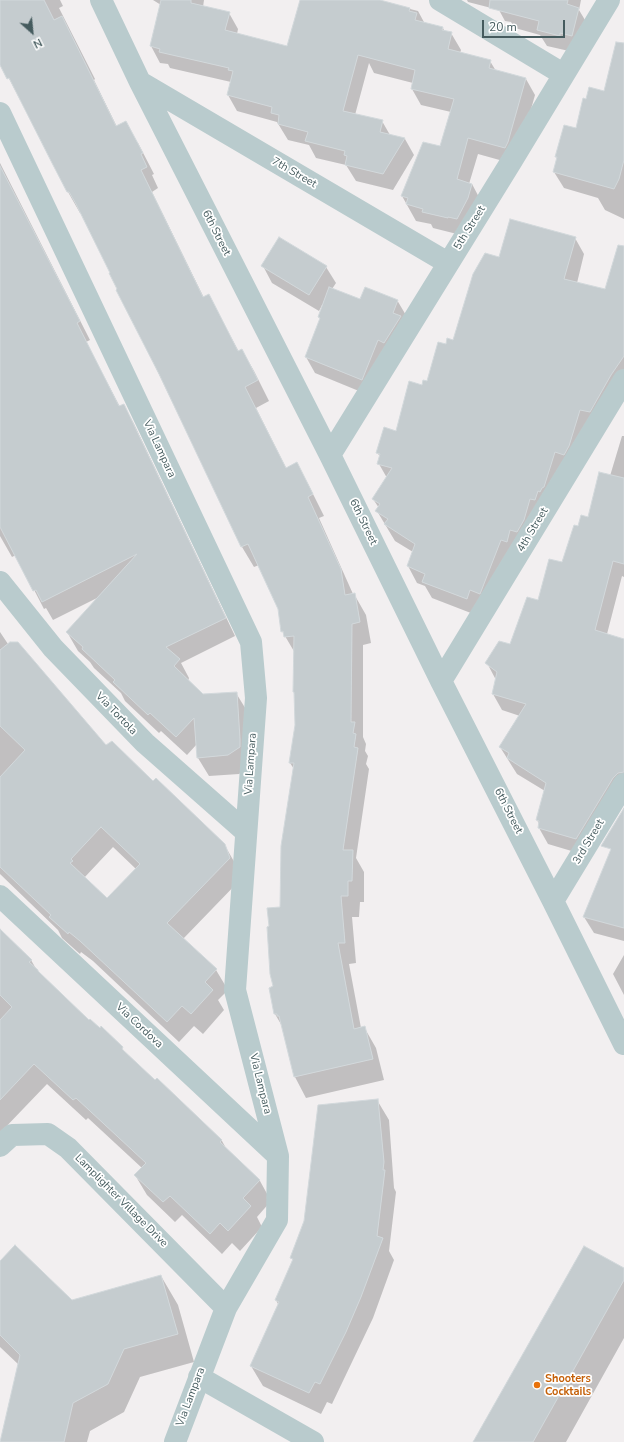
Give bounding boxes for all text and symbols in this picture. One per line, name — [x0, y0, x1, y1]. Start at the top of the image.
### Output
north arrow — [12, 12, 52, 52]
scale bar — [484, 12, 567, 38]
text: 20 m — [489, 19, 517, 35]
text: N — [31, 35, 45, 52]
street label: 7th Street — [269, 155, 319, 191]
street label: 5th Street — [451, 203, 489, 253]
street label: 6th Street — [199, 208, 233, 258]
street label: Via Lampara — [140, 418, 178, 480]
street label: 6th Street — [346, 497, 380, 547]
street label: 4th Street — [515, 505, 551, 555]
street label: Via Tortola — [93, 690, 139, 738]
street label: Via Lampara — [242, 733, 260, 795]
street label: 6th Street — [491, 786, 525, 836]
street label: 3rd Street — [571, 817, 607, 867]
street label: Via Cordova — [113, 1001, 165, 1051]
street label: Via Lampara — [246, 1052, 274, 1116]
street label: Lamplighter Village Drive — [72, 1152, 170, 1250]
street label: Via Lampara — [174, 1366, 208, 1428]
place label: Shooters Cocktails — [545, 1372, 591, 1398]
marker: Shooters Cocktails — [532, 1380, 542, 1390]

